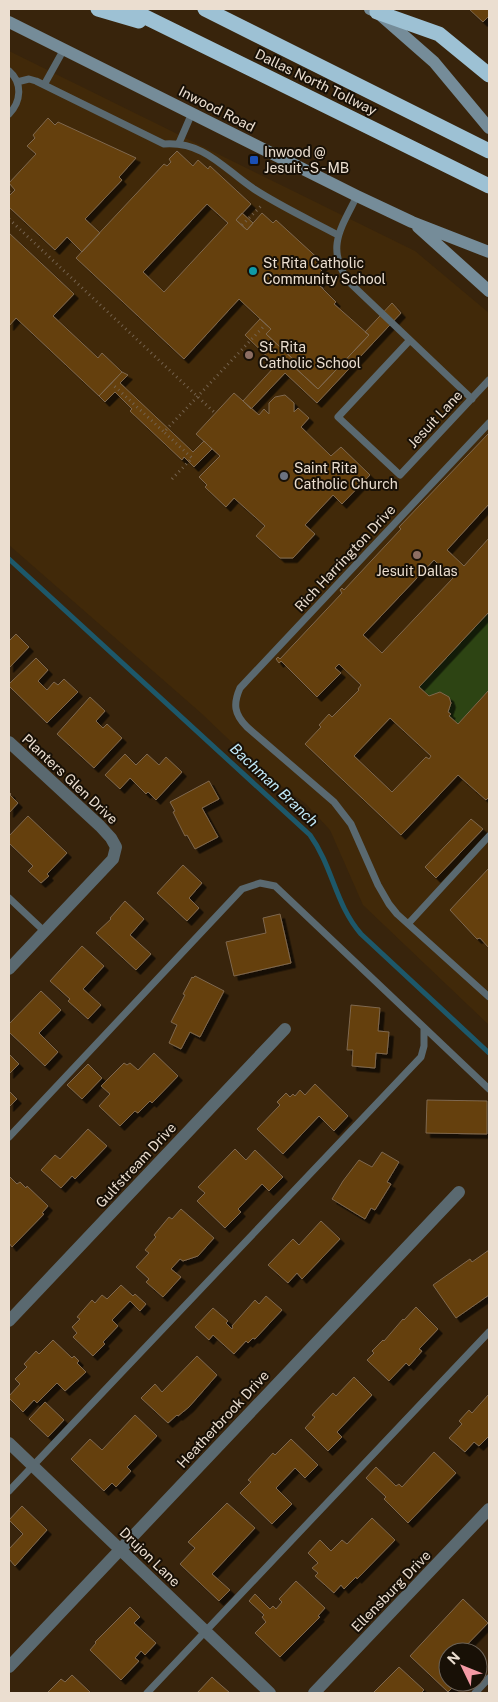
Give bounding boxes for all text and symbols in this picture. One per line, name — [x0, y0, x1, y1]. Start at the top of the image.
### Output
street label: Dallas North Tollway — [253, 46, 380, 119]
street label: Inwood Road — [176, 83, 258, 135]
place label: Inwood @ Jesuit - S - MB — [264, 144, 349, 176]
marker: Inwood @ Jesuit - S - MB — [248, 154, 260, 166]
place label: St Rita Catholic Community School — [263, 255, 386, 287]
marker: St Rita Catholic Community School — [247, 265, 259, 277]
place label: St. Rita Catholic School — [259, 339, 361, 371]
marker: St. Rita Catholic School — [243, 349, 255, 361]
street label: Jesuit Lane — [404, 387, 466, 451]
place label: Saint Rita Catholic Church — [294, 460, 398, 492]
marker: Saint Rita Catholic Church — [278, 470, 290, 482]
street label: Rich Harrington Drive — [291, 501, 399, 615]
marker: Jesuit Dallas — [411, 549, 423, 561]
place label: Jesuit Dallas — [376, 563, 458, 579]
street label: Planters Glen Drive — [19, 731, 121, 827]
water label: Bachman Branch — [227, 740, 322, 830]
street label: Gulfstream Drive — [93, 1119, 179, 1211]
street label: Heatherbrook Drive — [174, 1367, 272, 1471]
street label: Drujon Lane — [116, 1524, 184, 1590]
street label: Ellensburg Drive — [348, 1547, 434, 1635]
north arrow — [438, 1642, 488, 1692]
text: N — [444, 1649, 463, 1668]

